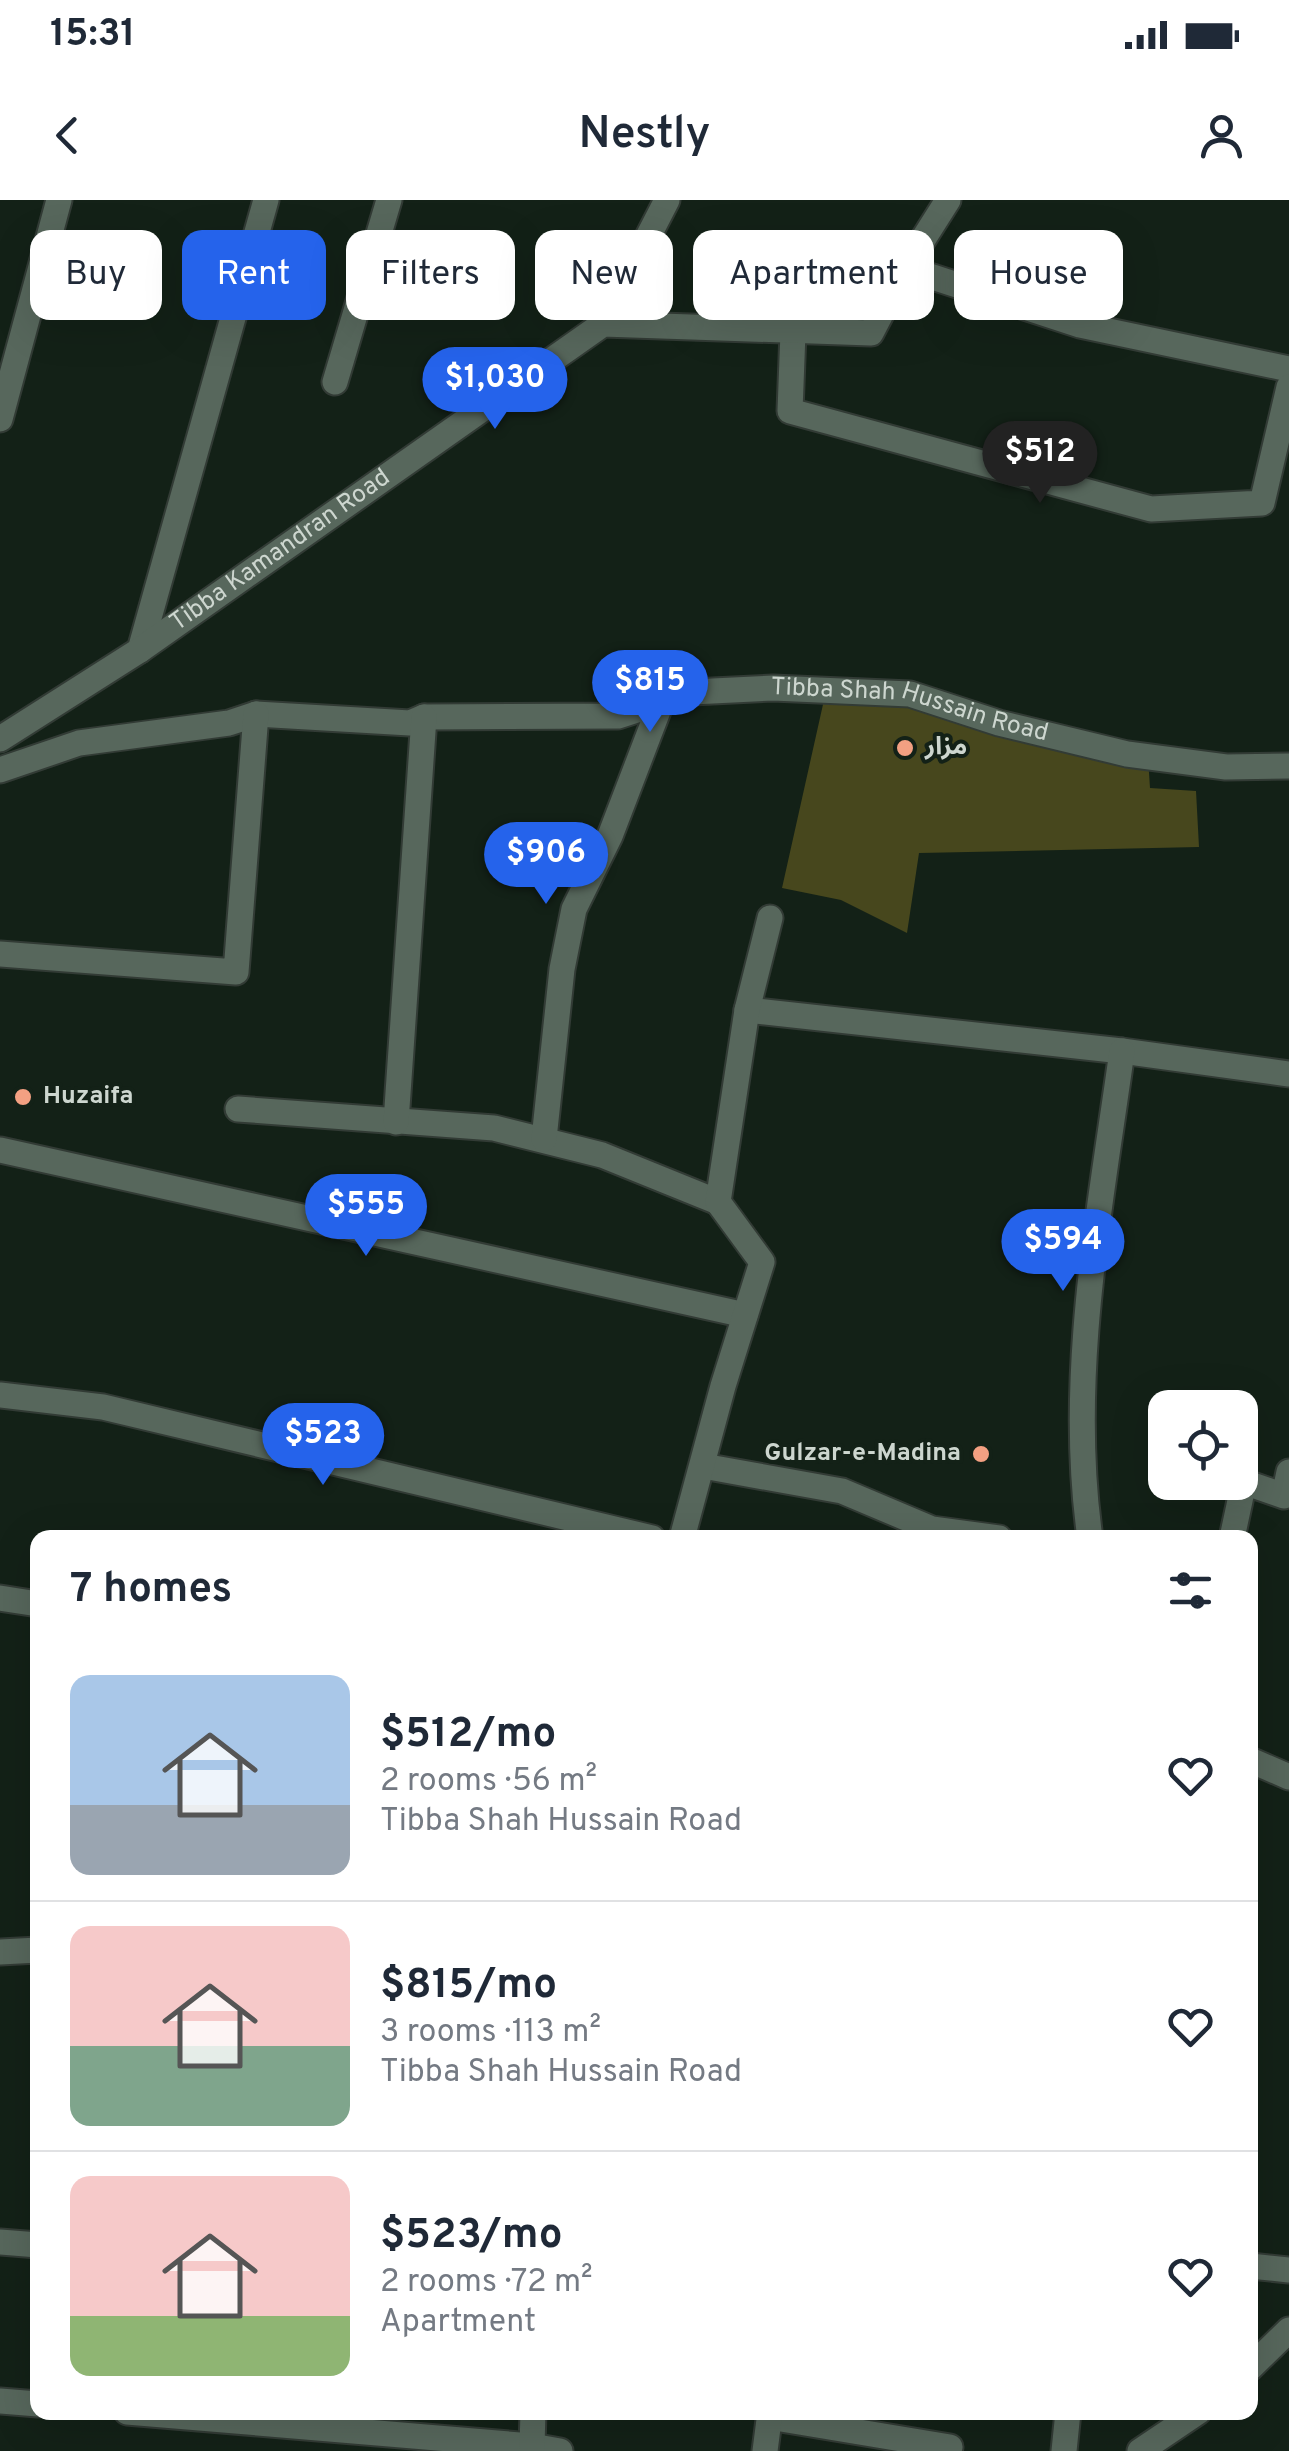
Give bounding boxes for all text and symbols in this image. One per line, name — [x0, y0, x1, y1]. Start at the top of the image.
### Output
text: 15:31 — [50, 11, 136, 60]
text: Nestly — [579, 107, 710, 164]
icon: back — [40, 108, 95, 163]
icon: person — [1194, 108, 1249, 163]
chip: Buy — [30, 230, 162, 320]
chip: Rent — [182, 230, 326, 320]
chip: Filters — [346, 230, 515, 320]
chip: New — [535, 230, 673, 320]
chip: Apartment — [693, 230, 934, 320]
chip: House — [954, 230, 1123, 320]
pin: $1,030 — [414, 347, 576, 432]
text: $1,030 — [444, 359, 546, 399]
pin: $512 — [981, 421, 1099, 506]
text: $512 — [1004, 433, 1076, 473]
street label: Tibba Kamandran Road — [164, 462, 397, 639]
pin: $815 — [591, 650, 709, 735]
text: $815 — [614, 662, 686, 702]
street label: Tibba Shah Hussain Road — [770, 672, 1051, 750]
place label: مزار — [924, 732, 967, 764]
marker: مزار — [894, 737, 916, 759]
pin: $906 — [487, 822, 605, 907]
text: $906 — [506, 834, 586, 874]
place label: Huzaifa — [43, 1081, 133, 1113]
marker: Huzaifa — [12, 1086, 34, 1108]
pin: $555 — [307, 1174, 425, 1259]
text: $555 — [327, 1186, 405, 1226]
pin: $594 — [1004, 1209, 1122, 1294]
text: $594 — [1023, 1221, 1103, 1261]
map controls — [1148, 1390, 1258, 1500]
button: locate — [1148, 1390, 1258, 1500]
pin: $523 — [264, 1403, 382, 1488]
text: $523 — [284, 1415, 362, 1455]
place label: Gulzar-e-Madina — [764, 1438, 961, 1470]
marker: Gulzar-e-Madina — [970, 1443, 992, 1465]
icon: filters — [1163, 1563, 1218, 1618]
text: 7 homes — [70, 1564, 232, 1617]
text: $512/mo — [380, 1709, 556, 1762]
icon: home — [150, 1715, 270, 1835]
icon: heart — [1163, 1748, 1218, 1803]
text: 2 rooms · 56 m² — [380, 1762, 597, 1802]
text: Tibba Shah Hussain Road — [380, 1802, 742, 1842]
text: $815/mo — [380, 1960, 557, 2013]
icon: home — [150, 1966, 270, 2086]
icon: heart — [1163, 1999, 1218, 2054]
text: 3 rooms · 113 m² — [380, 2013, 601, 2053]
text: Tibba Shah Hussain Road — [380, 2053, 742, 2093]
text: $523/mo — [380, 2210, 562, 2263]
icon: home — [150, 2216, 270, 2336]
icon: heart — [1163, 2249, 1218, 2304]
text: 2 rooms · 72 m² — [380, 2263, 593, 2303]
text: Apartment — [380, 2303, 536, 2343]

